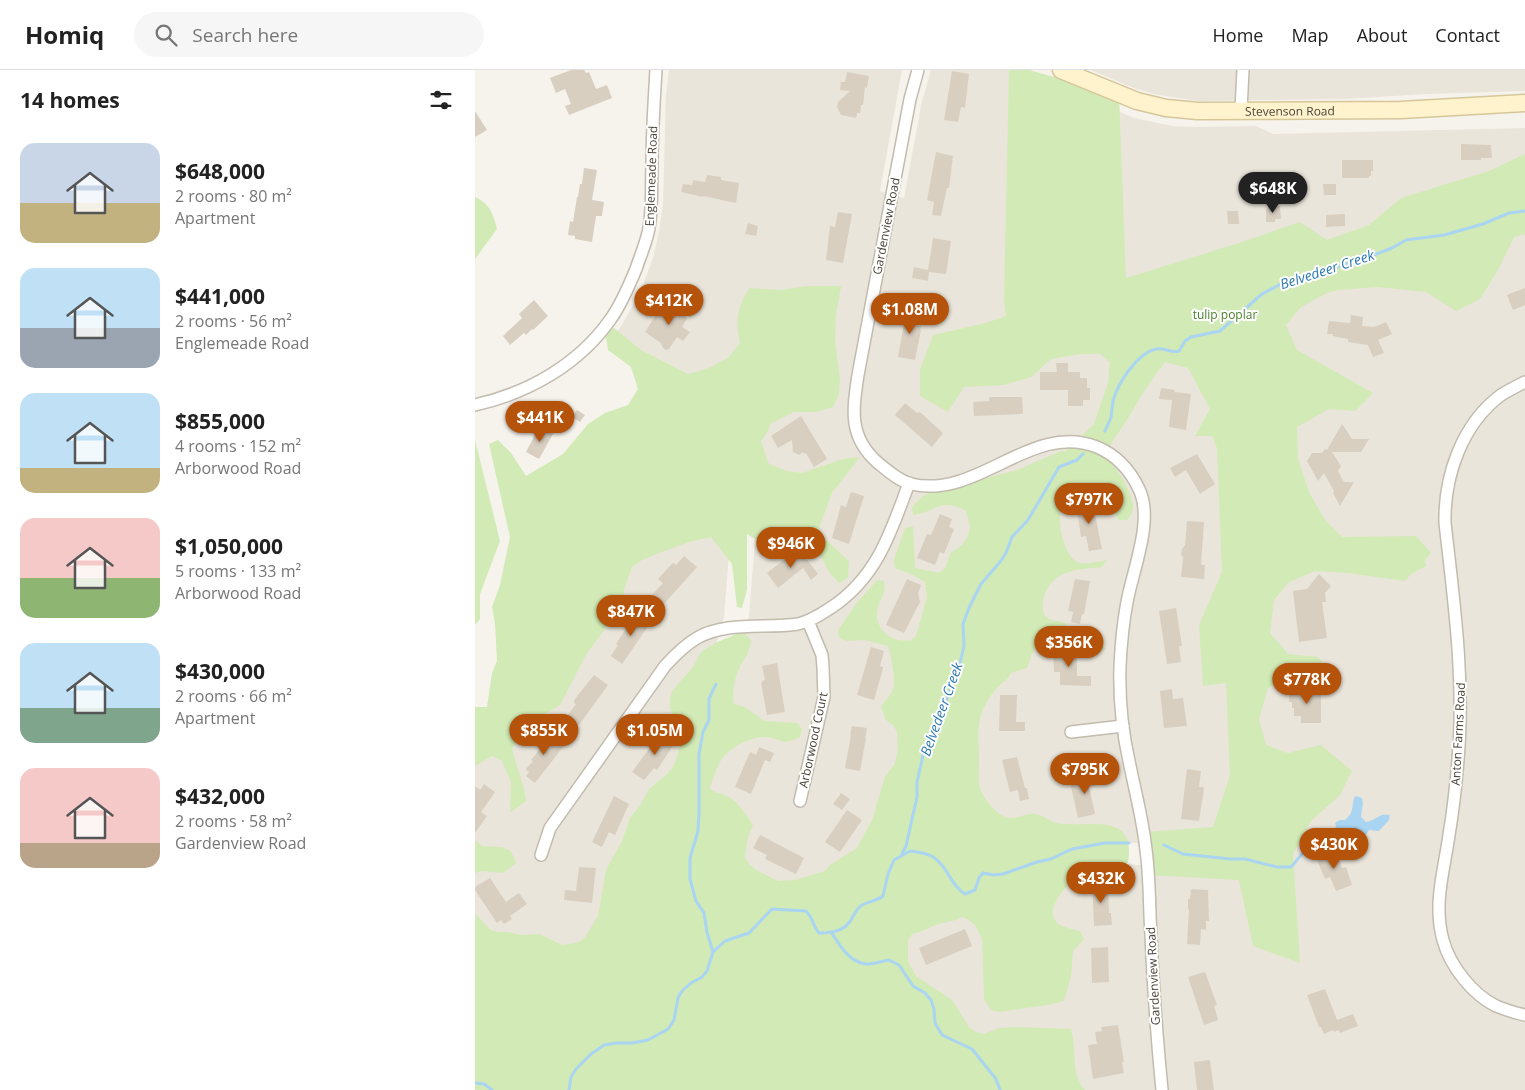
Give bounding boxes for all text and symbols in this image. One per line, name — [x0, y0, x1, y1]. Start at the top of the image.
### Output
search box — [134, 12, 484, 57]
text: Homiq — [25, 18, 104, 51]
icon: search — [152, 21, 180, 49]
text: Search here — [192, 22, 298, 48]
text: Home — [1213, 23, 1263, 47]
text: Map — [1291, 23, 1329, 47]
text: About — [1357, 23, 1407, 47]
text: Contact — [1435, 23, 1500, 47]
text: 14 homes — [20, 86, 120, 114]
icon: filters — [427, 86, 455, 114]
street label: Stevenson Road — [1245, 102, 1335, 119]
street label: Englemeade Road — [641, 125, 661, 227]
text: $648,000 — [175, 157, 265, 185]
icon: home — [60, 163, 120, 223]
pin: $648K — [1238, 172, 1308, 214]
street label: Gardenview Road — [868, 176, 904, 276]
text: $648K — [1249, 177, 1297, 199]
text: 2 rooms · 80 m² — [175, 185, 292, 207]
text: Apartment — [175, 207, 255, 229]
water label: Belvedeer Creek — [1277, 244, 1378, 293]
text: $441,000 — [175, 282, 265, 310]
pin: $412K — [634, 284, 704, 326]
icon: home — [60, 288, 120, 348]
text: $412K — [645, 289, 693, 311]
pin: $1.08M — [869, 292, 951, 335]
text: $1.08M — [882, 298, 938, 320]
park label: tulip poplar — [1193, 306, 1257, 323]
text: 2 rooms · 56 m² — [175, 310, 292, 332]
text: Englemeade Road — [175, 332, 309, 354]
pin: $441K — [505, 400, 575, 443]
text: $441K — [516, 406, 564, 428]
text: $855,000 — [175, 407, 265, 435]
icon: home — [60, 413, 120, 473]
text: 4 rooms · 152 m² — [175, 435, 301, 457]
text: Arborwood Road — [175, 457, 301, 479]
pin: $797K — [1054, 482, 1124, 525]
text: $797K — [1065, 488, 1113, 510]
pin: $946K — [756, 526, 826, 569]
text: $1,050,000 — [175, 532, 283, 560]
text: $946K — [767, 532, 815, 554]
icon: home — [60, 538, 120, 598]
text: 5 rooms · 133 m² — [175, 560, 301, 582]
text: Arborwood Road — [175, 582, 301, 604]
pin: $847K — [596, 594, 666, 637]
text: $847K — [607, 600, 655, 622]
pin: $356K — [1034, 626, 1104, 668]
text: $356K — [1045, 631, 1093, 653]
text: $430,000 — [175, 657, 265, 685]
water label: Belvedeer Creek — [915, 659, 967, 758]
pin: $778K — [1272, 662, 1342, 705]
icon: home — [60, 663, 120, 723]
text: $778K — [1283, 668, 1331, 690]
street label: Anton Farms Road — [1447, 682, 1469, 786]
text: 2 rooms · 66 m² — [175, 685, 292, 707]
street label: Arborwood Court — [795, 691, 831, 789]
text: Apartment — [175, 707, 255, 729]
pin: $855K — [509, 714, 579, 756]
pin: $1.05M — [614, 714, 696, 756]
text: $855K — [520, 719, 568, 741]
text: $1.05M — [627, 719, 683, 741]
pin: $795K — [1050, 752, 1120, 795]
text: $795K — [1061, 758, 1109, 780]
text: $432,000 — [175, 782, 265, 810]
icon: home — [60, 788, 120, 848]
text: 2 rooms · 58 m² — [175, 810, 292, 832]
pin: $430K — [1299, 828, 1369, 870]
text: Gardenview Road — [175, 832, 306, 854]
text: $430K — [1310, 833, 1358, 855]
pin: $432K — [1066, 862, 1136, 904]
text: $432K — [1077, 867, 1125, 889]
street label: Gardenview Road — [1142, 926, 1164, 1026]

